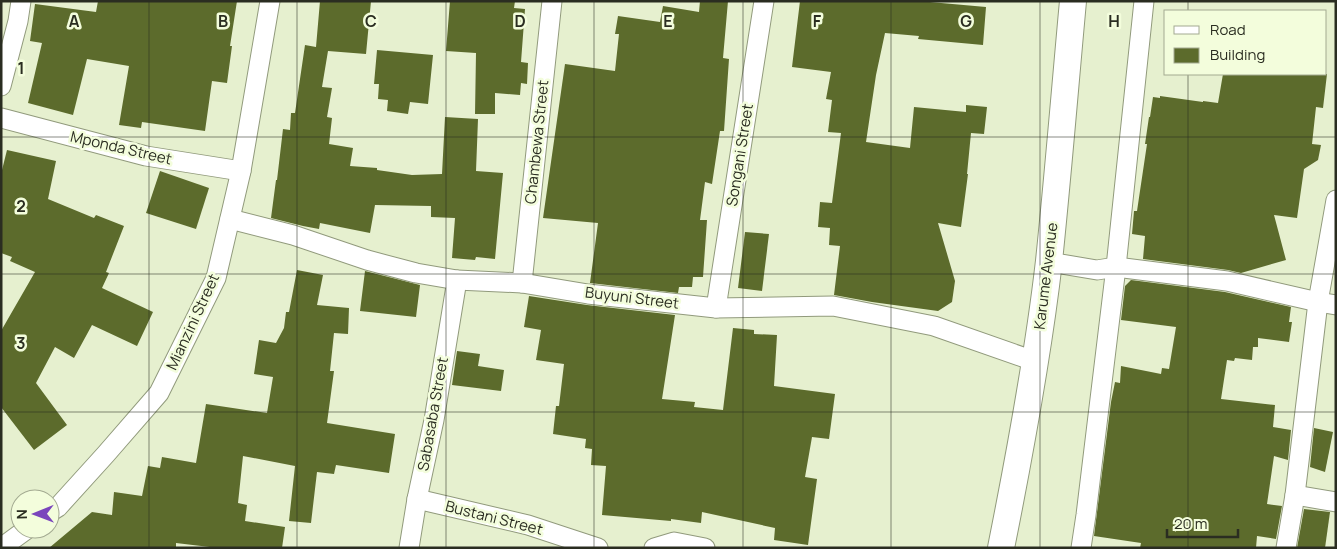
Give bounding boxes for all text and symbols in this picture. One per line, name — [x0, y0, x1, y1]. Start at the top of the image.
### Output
text: A — [69, 10, 80, 32]
text: B — [218, 10, 228, 32]
text: C — [365, 10, 377, 32]
text: D — [514, 10, 526, 32]
text: E — [663, 10, 673, 32]
text: F — [813, 10, 822, 32]
text: G — [960, 10, 972, 32]
text: H — [1108, 10, 1120, 32]
legend — [1164, 10, 1327, 75]
text: Road — [1210, 19, 1246, 40]
text: Building — [1210, 44, 1265, 65]
text: 1 — [17, 57, 25, 79]
street label: Chambewa Street — [520, 79, 553, 205]
street label: Songani Street — [721, 102, 758, 208]
street label: Mponda Street — [68, 126, 174, 169]
text: 2 — [16, 195, 26, 217]
street label: Karume Avenue — [1029, 221, 1062, 330]
street label: Mianzini Street — [161, 270, 224, 373]
street label: Buyuni Street — [584, 281, 680, 314]
text: 3 — [16, 332, 26, 354]
street label: Sabasaba Street — [412, 355, 453, 473]
north arrow — [10, 489, 60, 539]
street label: Bustani Street — [443, 495, 545, 540]
scale bar — [1167, 506, 1238, 538]
text: N — [12, 509, 31, 519]
text: 20 m — [1174, 513, 1207, 534]

